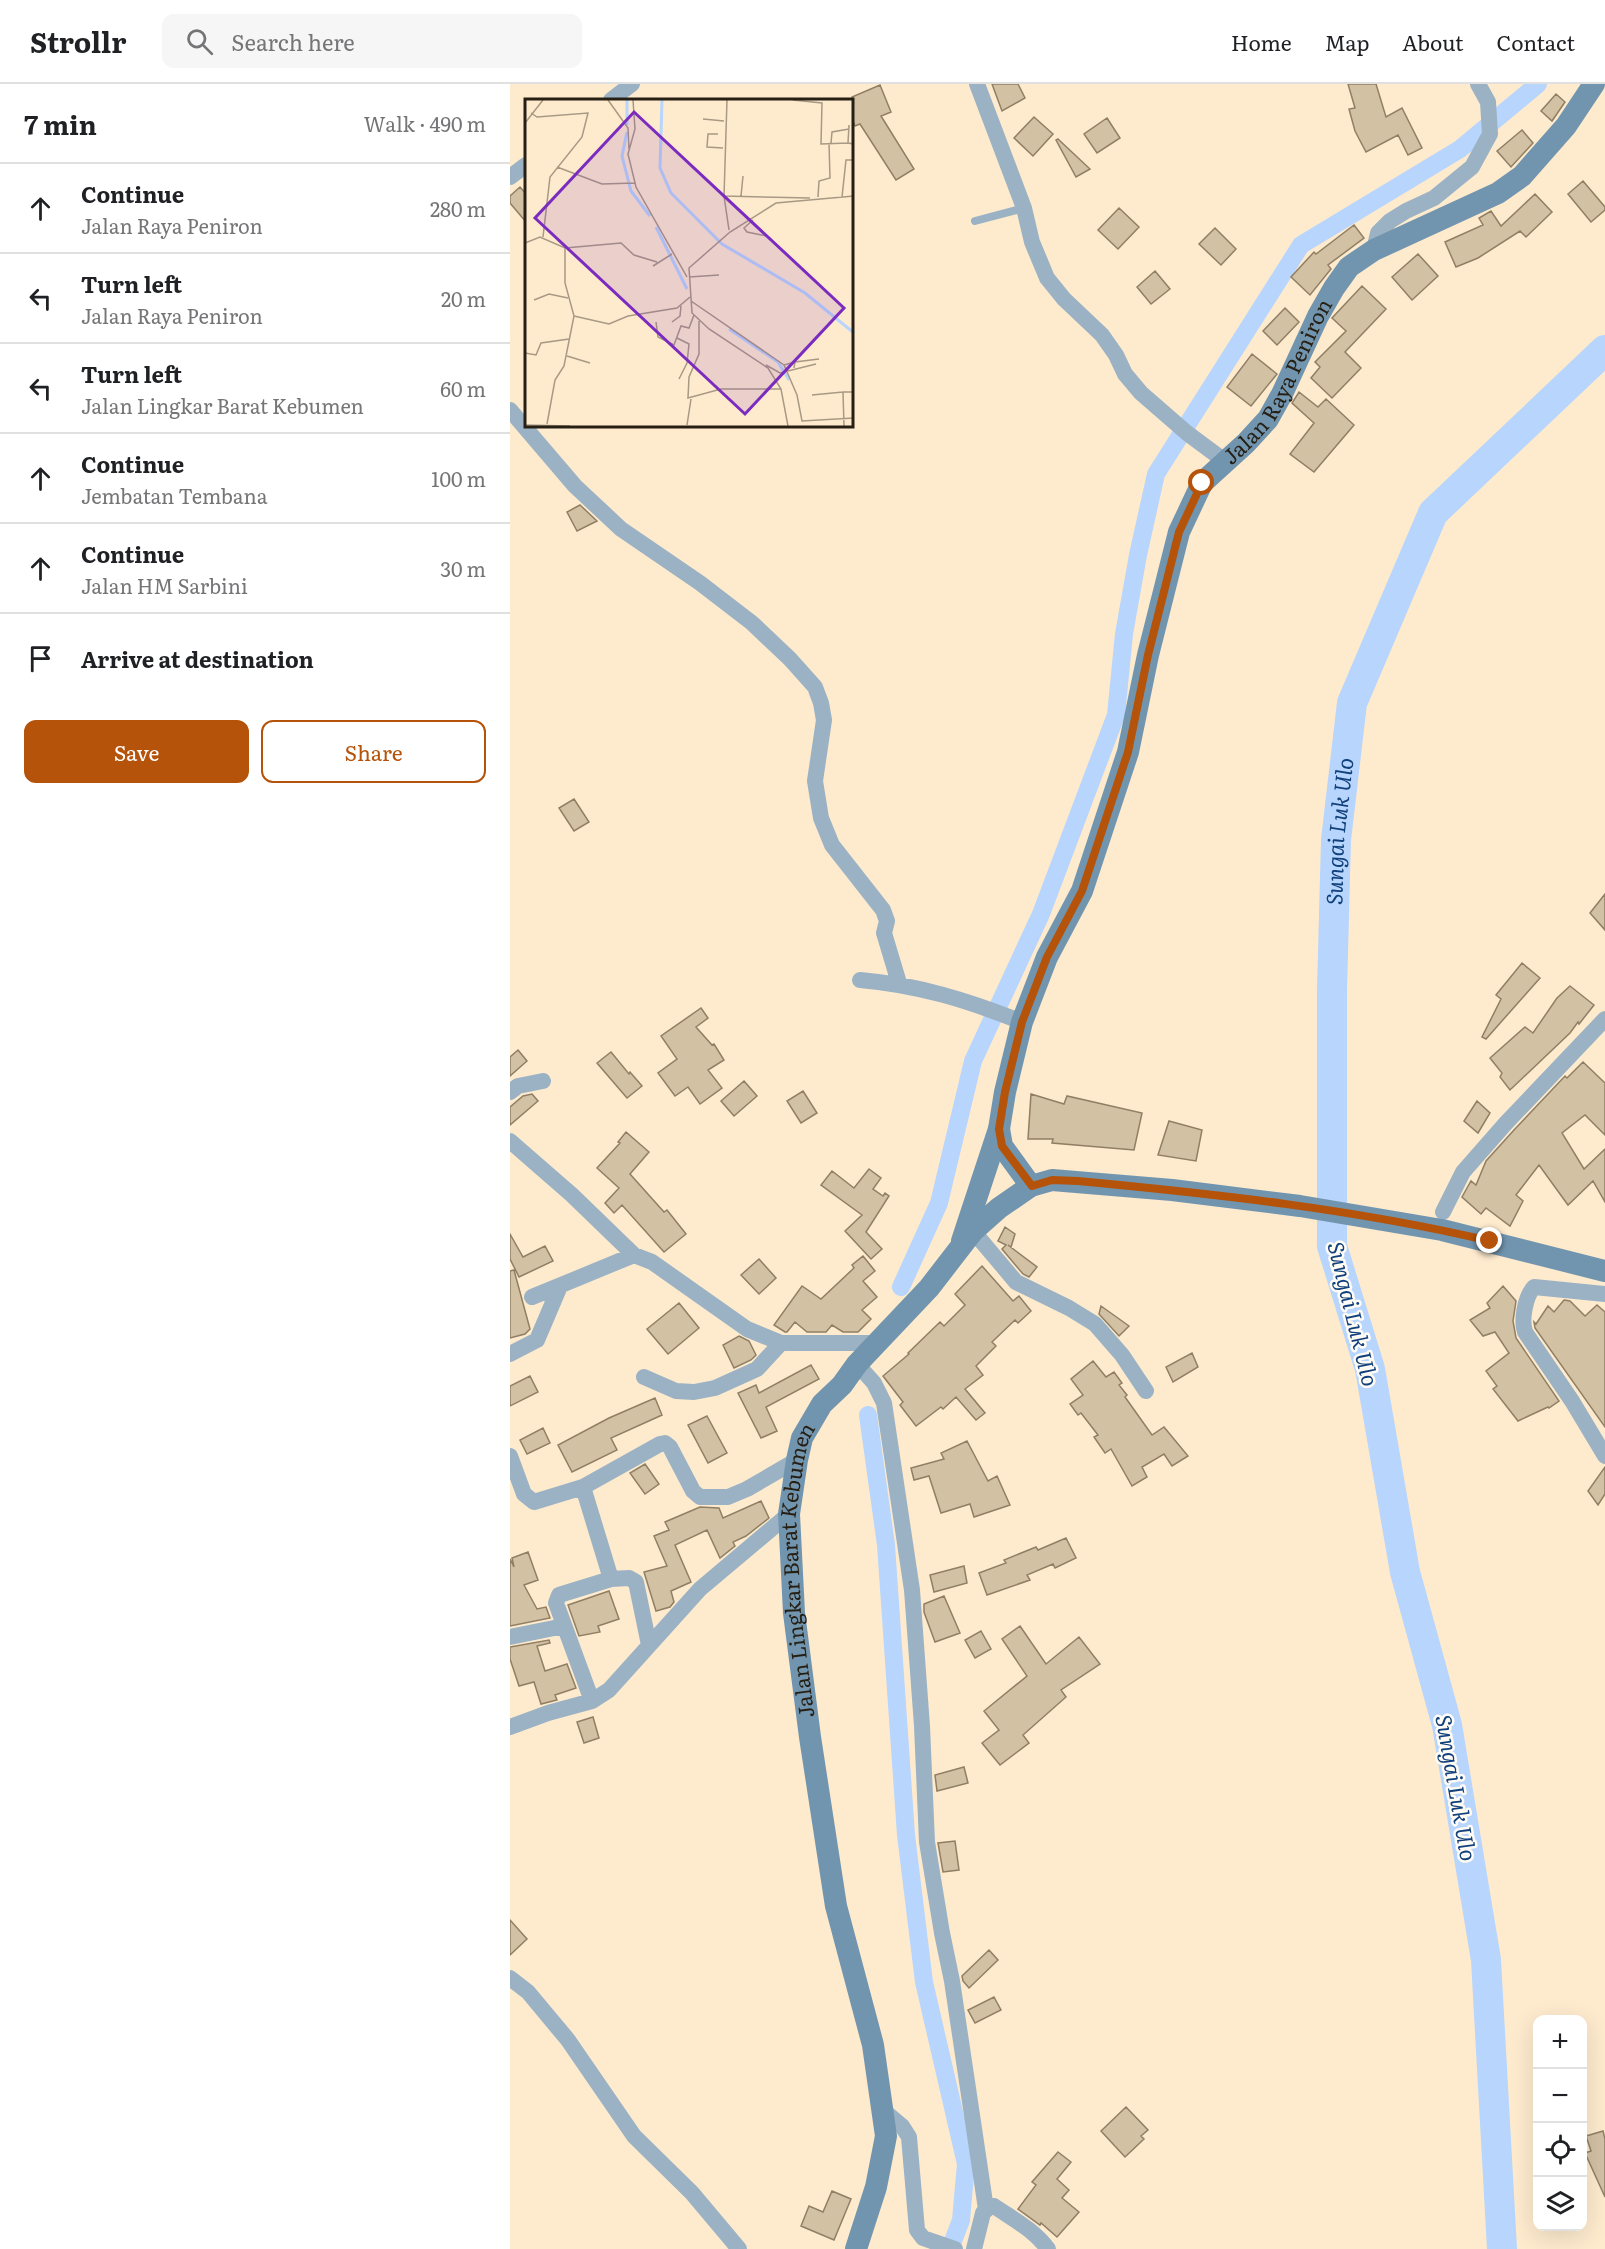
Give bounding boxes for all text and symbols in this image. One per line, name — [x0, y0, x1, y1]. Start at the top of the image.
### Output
search box — [162, 14, 582, 68]
text: Strollr — [30, 20, 126, 62]
icon: search — [183, 25, 216, 58]
text: Search here — [231, 25, 355, 58]
text: Home — [1231, 26, 1292, 57]
text: Map — [1325, 26, 1369, 57]
text: About — [1402, 26, 1464, 57]
text: Contact — [1497, 26, 1575, 57]
inset map — [525, 99, 854, 428]
text: 7 min — [24, 104, 97, 143]
text: Walk · 490 m — [364, 108, 486, 138]
text: Continue — [81, 177, 184, 210]
icon: ahead — [24, 192, 57, 225]
text: 280 m — [430, 193, 486, 223]
text: Jalan Raya Peniron — [81, 210, 263, 240]
text: Turn left — [81, 267, 182, 300]
icon: left — [24, 282, 57, 315]
text: 20 m — [441, 283, 486, 313]
street label: Jalan Raya Peniron — [1215, 292, 1338, 470]
text: Jalan Raya Peniron — [81, 300, 263, 330]
text: Turn left — [81, 357, 182, 390]
icon: left — [24, 372, 57, 405]
text: 60 m — [440, 373, 486, 403]
text: Jalan Lingkar Barat Kebumen — [81, 390, 364, 420]
text: Continue — [81, 447, 184, 480]
icon: ahead — [24, 462, 57, 495]
text: 100 m — [431, 463, 486, 493]
route start — [1188, 469, 1214, 495]
text: Jembatan Tembana — [81, 480, 267, 510]
text: Continue — [81, 537, 184, 570]
icon: ahead — [24, 552, 57, 585]
text: 30 m — [440, 553, 486, 583]
text: Jalan HM Sarbini — [81, 570, 248, 600]
icon: arrive — [24, 642, 57, 675]
text: Arrive at destination — [81, 642, 314, 675]
button: Save — [24, 720, 249, 783]
button: Share — [261, 720, 486, 783]
water label: Sungai Luk Ulo — [1316, 756, 1361, 905]
route end — [1476, 1227, 1502, 1253]
water label: Sungai Luk Ulo — [1321, 1238, 1388, 1389]
street label: Jalan Lingkar Barat Kebumen — [771, 1416, 821, 1720]
water label: Sungai Luk Ulo — [1428, 1712, 1487, 1863]
map controls — [1533, 2015, 1587, 2231]
button: + — [1533, 2015, 1587, 2069]
button: − — [1533, 2069, 1587, 2123]
button: locate — [1533, 2123, 1587, 2177]
button: layers — [1533, 2177, 1587, 2231]

